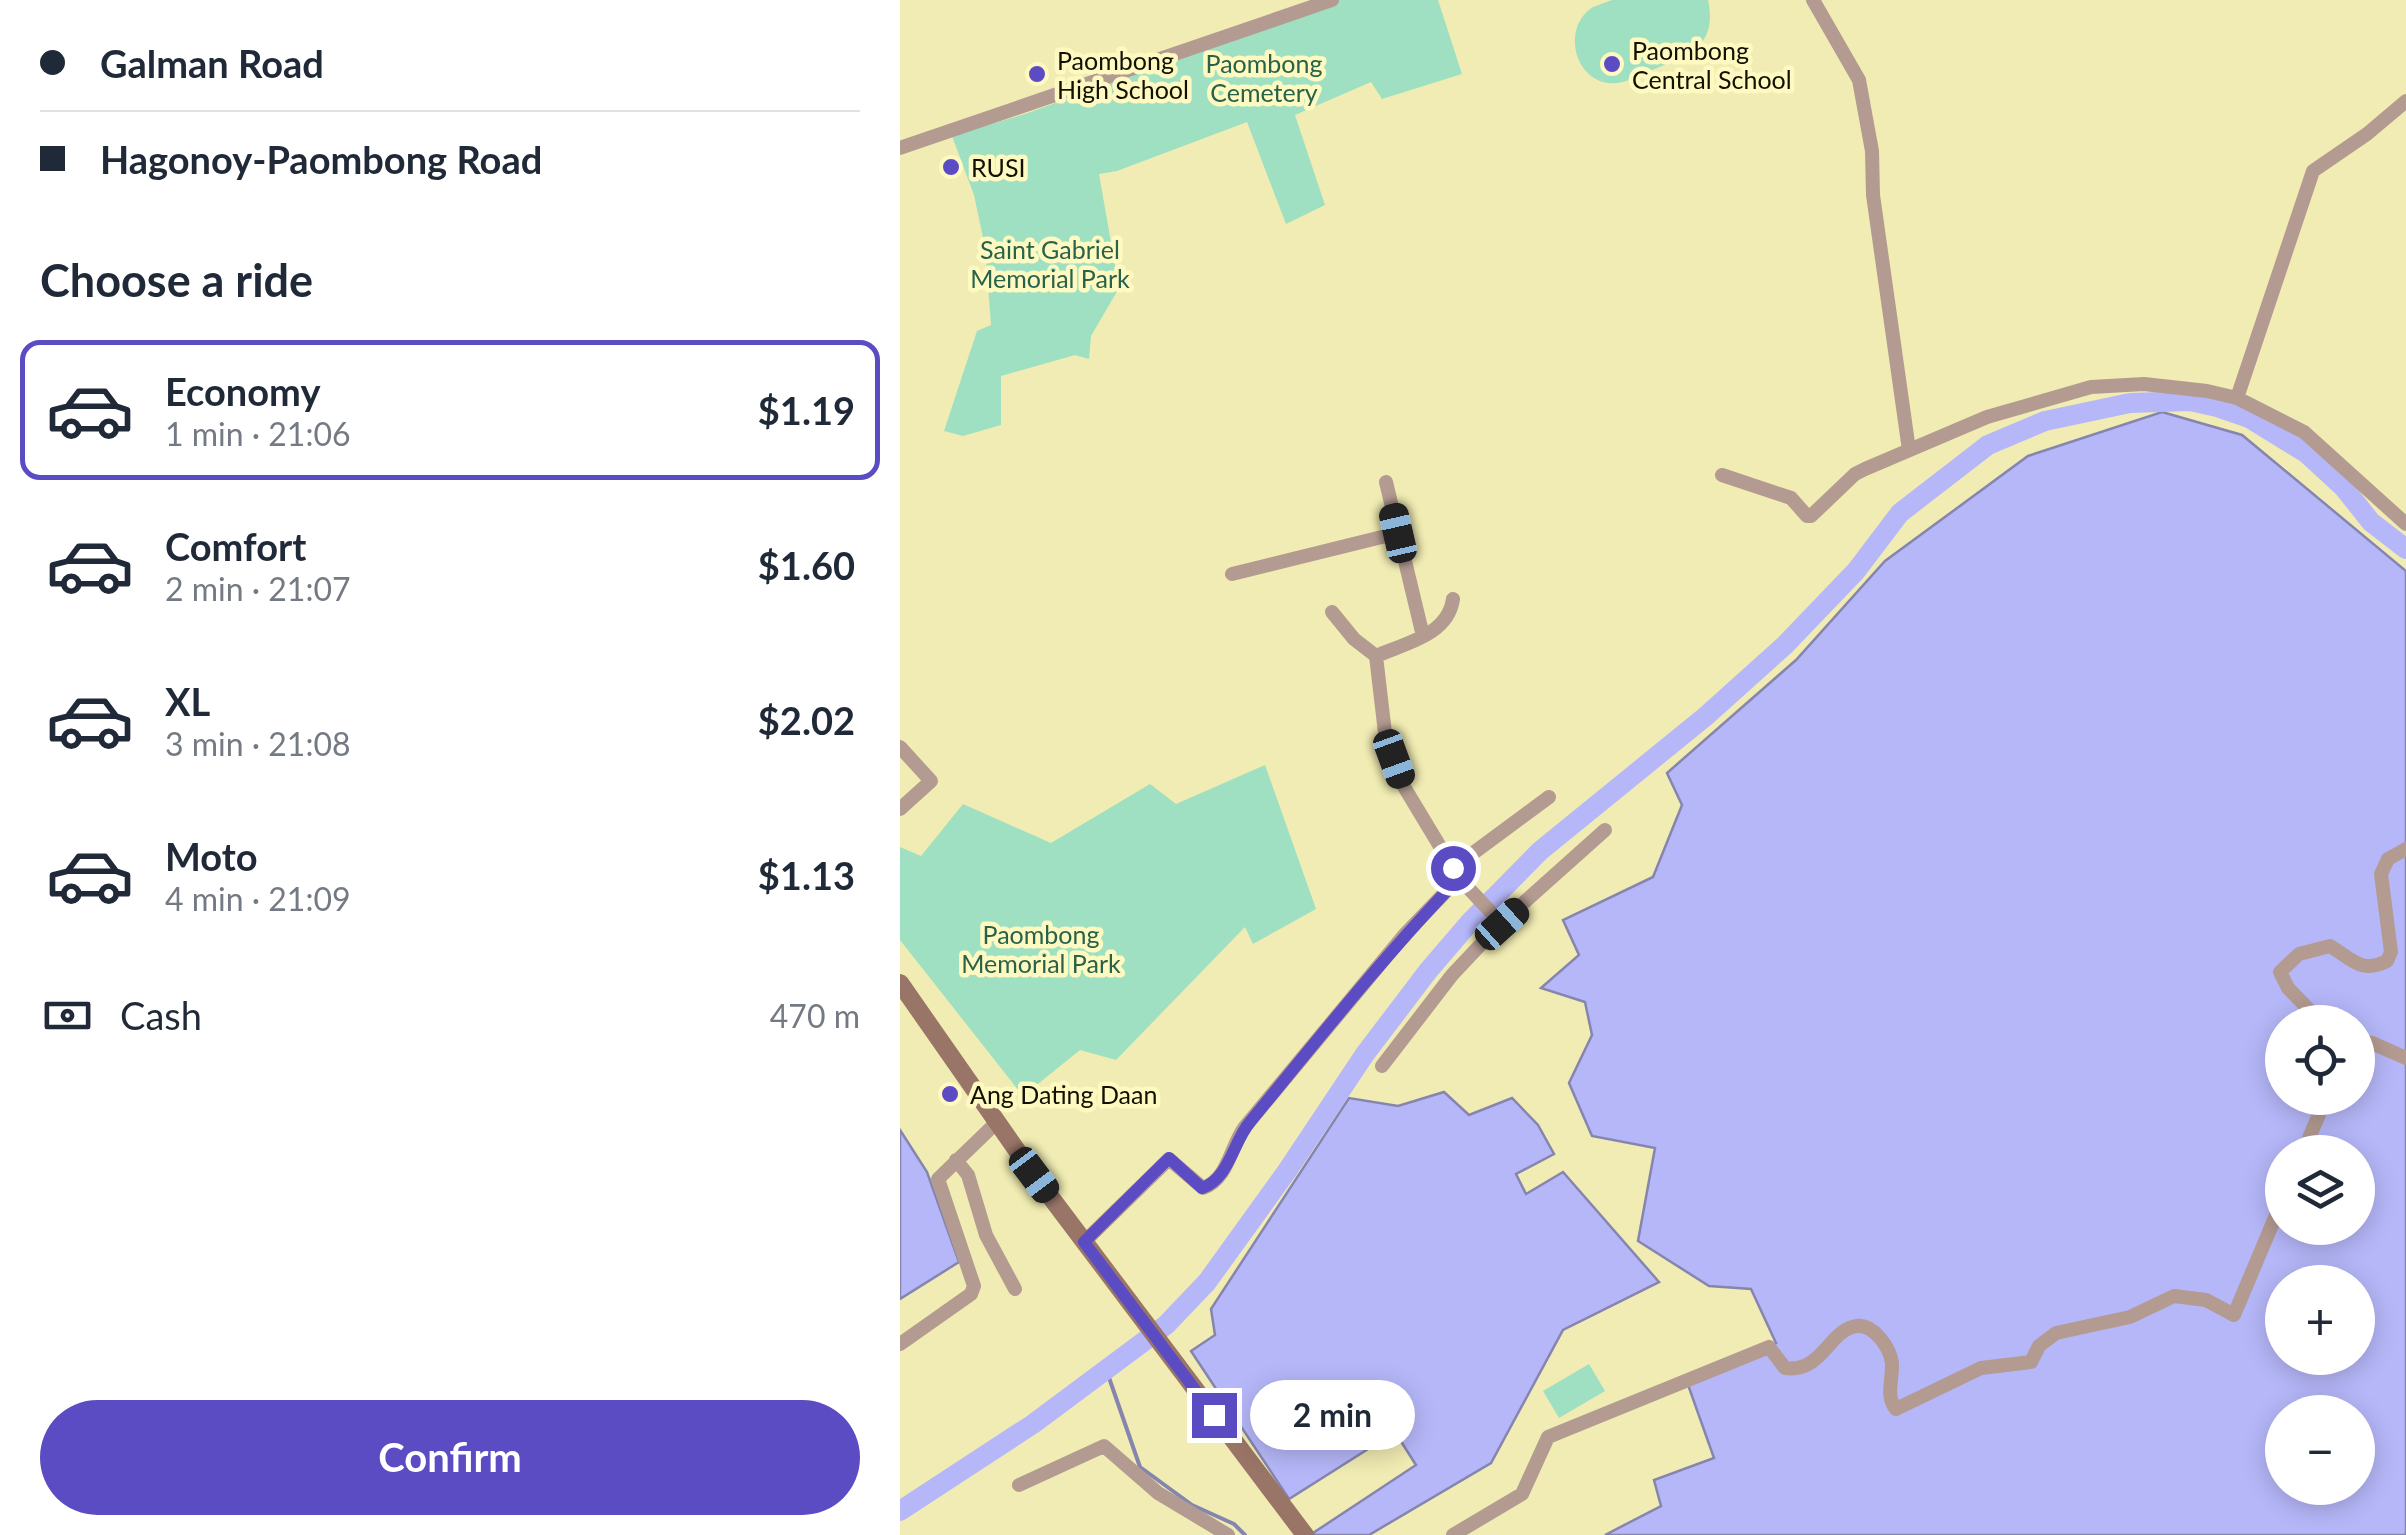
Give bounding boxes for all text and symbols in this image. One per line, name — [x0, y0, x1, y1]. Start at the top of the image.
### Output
place label: Paombong Central School — [1632, 35, 1792, 94]
text: Galman Road — [100, 40, 324, 86]
place label: Paombong High School — [1057, 45, 1189, 104]
park label: Paombong Cemetery — [1206, 48, 1322, 107]
marker: Paombong Central School — [1601, 53, 1623, 75]
marker: Paombong High School — [1026, 63, 1048, 85]
text: Hagonoy-Paombong Road — [100, 136, 542, 182]
place label: RUSI — [971, 152, 1026, 182]
marker: RUSI — [940, 156, 962, 178]
park label: Saint Gabriel Memorial Park — [970, 234, 1130, 293]
text: Choose a ride — [40, 253, 313, 307]
icon: car — [45, 365, 135, 455]
text: Economy — [165, 368, 320, 414]
text: $1.19 — [758, 387, 855, 433]
text: 1 min · 21:06 — [165, 414, 351, 453]
car — [1377, 500, 1419, 566]
icon: car — [45, 520, 135, 610]
text: Comfort — [165, 523, 306, 569]
text: $1.60 — [758, 542, 855, 588]
text: 2 min · 21:07 — [165, 569, 351, 608]
icon: car — [45, 675, 135, 765]
text: XL — [165, 678, 210, 724]
text: $2.02 — [758, 697, 855, 743]
text: 3 min · 21:08 — [165, 724, 351, 763]
car — [1370, 726, 1418, 792]
icon: car — [45, 830, 135, 920]
text: Moto — [165, 833, 258, 879]
route start — [1431, 846, 1476, 891]
text: $1.13 — [758, 852, 855, 898]
text: 4 min · 21:09 — [165, 879, 351, 918]
car — [1470, 893, 1534, 955]
park label: Paombong Memorial Park — [961, 919, 1121, 978]
icon: cash — [40, 988, 95, 1043]
text: Cash — [120, 992, 202, 1038]
text: 470 m — [770, 996, 860, 1035]
map controls — [2265, 1005, 2375, 1505]
button: locate — [2265, 1005, 2375, 1115]
place label: Ang Dating Daan — [970, 1079, 1157, 1109]
marker: Ang Dating Daan — [939, 1083, 961, 1105]
button: layers — [2265, 1135, 2375, 1245]
car — [1004, 1142, 1064, 1208]
button: + — [2265, 1265, 2375, 1375]
callout: 2 min — [1249, 1380, 1414, 1450]
route end — [1192, 1393, 1237, 1438]
text: 2 min — [1293, 1395, 1372, 1434]
button: − — [2265, 1395, 2375, 1505]
button: Confirm — [40, 1400, 860, 1515]

